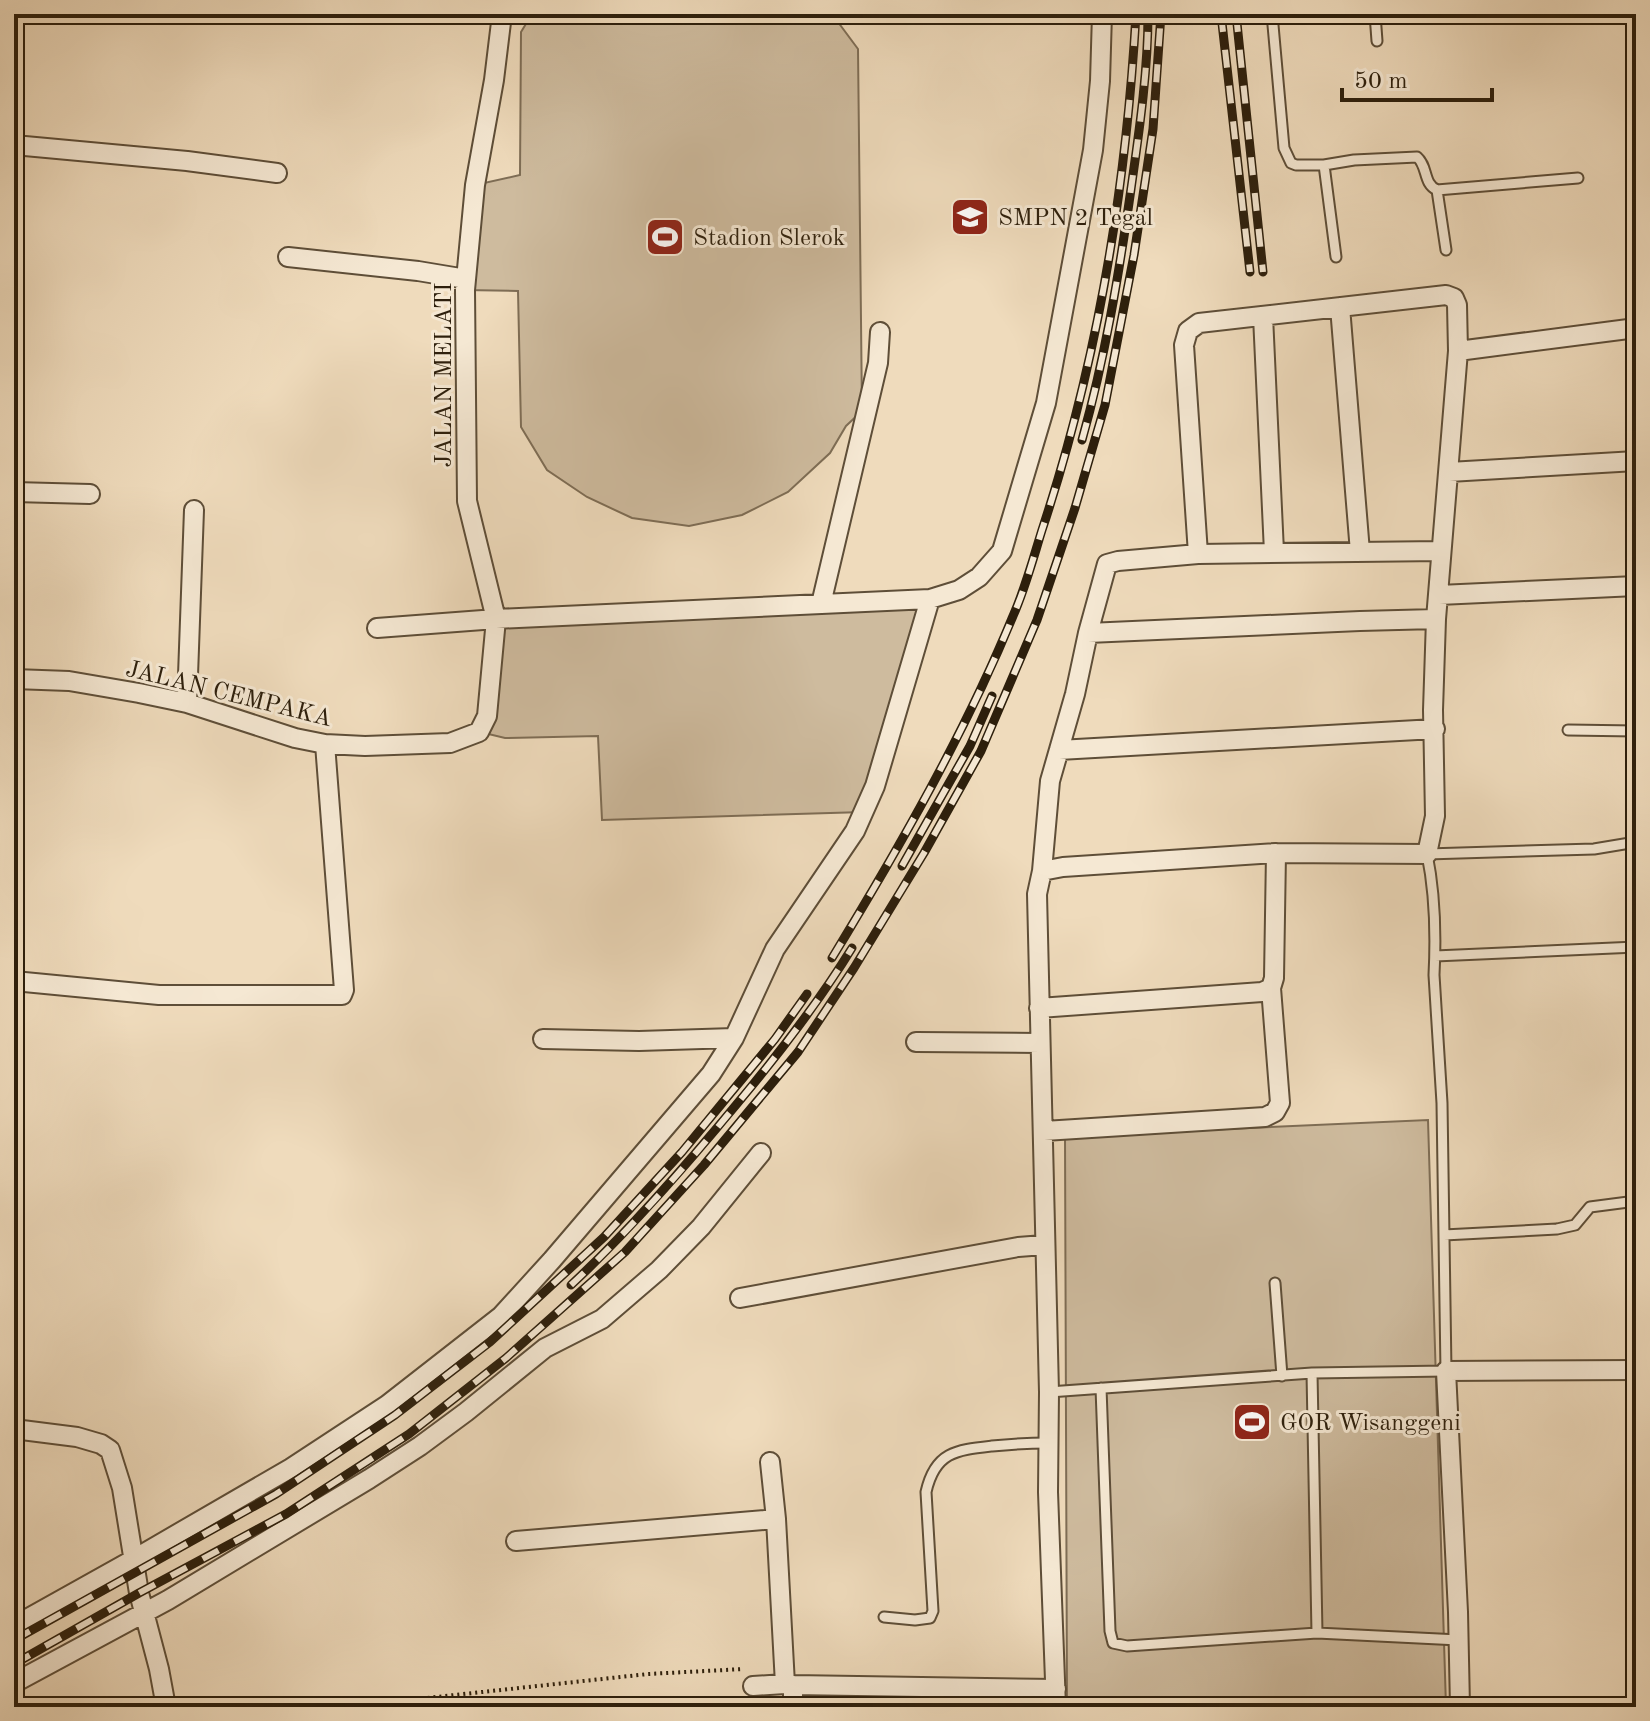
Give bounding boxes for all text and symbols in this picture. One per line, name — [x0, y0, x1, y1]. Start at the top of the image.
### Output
scale bar — [1342, 52, 1492, 102]
text: 50 m — [1354, 70, 1408, 94]
school or university icon: SMPN 2 Tegal — [949, 196, 991, 238]
place label: SMPN 2 Tegal — [998, 207, 1153, 231]
sports icon: Stadion Slerok — [644, 216, 686, 258]
place label: Stadion Slerok — [693, 227, 845, 251]
street label: JALAN MELATI — [433, 283, 457, 467]
street label: JALAN CEMPAKA — [123, 658, 334, 732]
sports icon: GOR Wisanggeni — [1231, 1401, 1273, 1443]
place label: GOR Wisanggeni — [1280, 1412, 1461, 1436]

